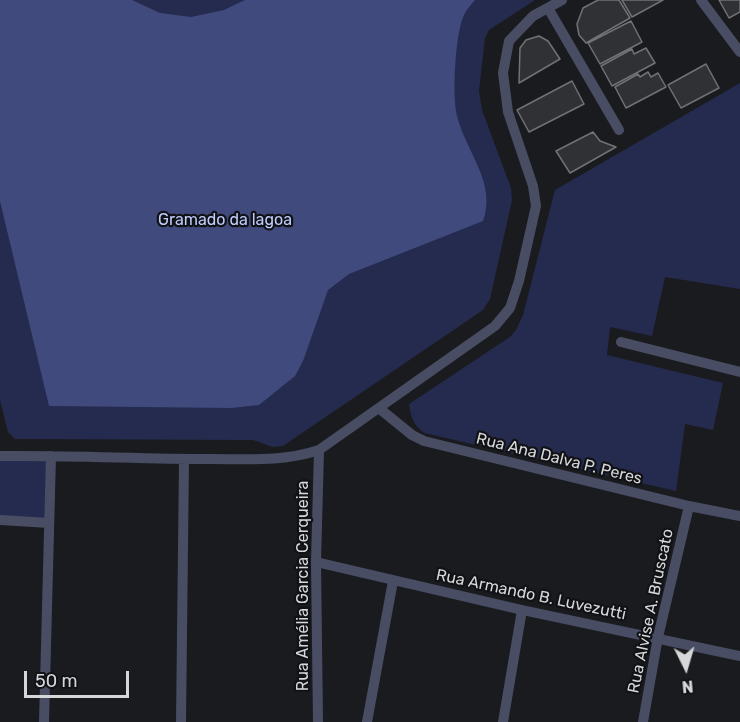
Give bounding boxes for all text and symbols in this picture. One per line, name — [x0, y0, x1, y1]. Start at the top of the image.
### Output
park label: Gramado da lagoa — [158, 210, 292, 230]
street label: Rua Ana Dalva P. Peres — [474, 429, 644, 489]
street label: Rua Amélia Garcia Cerqueira — [293, 481, 313, 691]
street label: Rua Alvise A. Bruscato — [624, 527, 678, 695]
street label: Rua Armando B. Luvezutti — [434, 565, 628, 625]
north arrow — [656, 638, 716, 698]
scale bar — [27, 659, 132, 697]
text: 50 m — [35, 670, 78, 692]
text: N — [681, 676, 694, 696]

